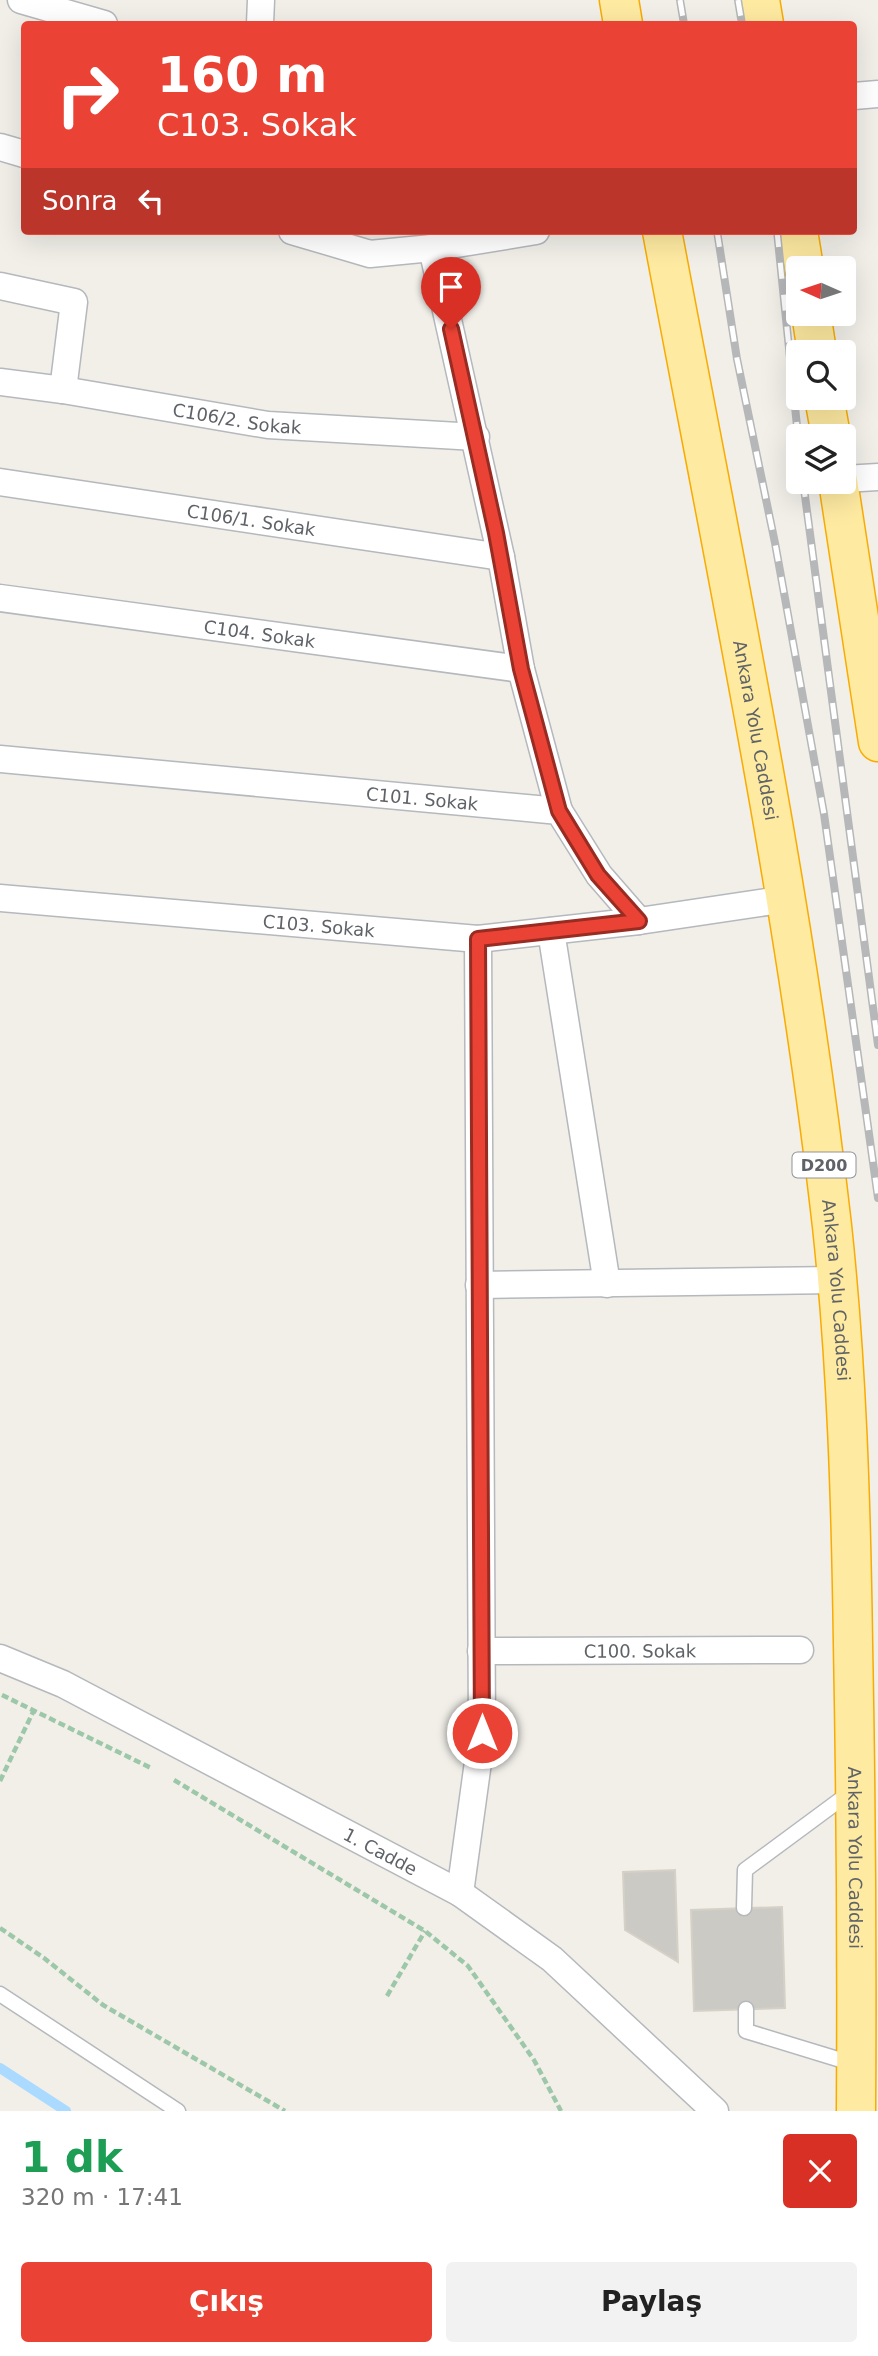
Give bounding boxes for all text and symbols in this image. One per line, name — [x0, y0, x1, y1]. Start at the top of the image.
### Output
text: 160 m — [157, 47, 327, 104]
icon: right — [42, 49, 133, 140]
text: C103. Sokak — [157, 106, 357, 144]
icon: left — [132, 182, 170, 220]
text: Sonra — [42, 186, 118, 216]
north arrow — [786, 256, 856, 326]
map controls — [786, 256, 856, 494]
pin — [421, 257, 481, 329]
icon: arrive — [432, 268, 470, 306]
button: search — [786, 340, 856, 410]
street label: C106/2. Sokak — [171, 398, 303, 437]
button: layers — [786, 424, 856, 494]
street label: C106/1. Sokak — [185, 500, 318, 540]
street label: C104. Sokak — [202, 615, 317, 651]
street label: Ankara Yolu Caddesi — [730, 638, 783, 822]
street label: C101. Sokak — [365, 783, 480, 814]
street label: C103. Sokak — [262, 910, 376, 941]
road number: D200 — [792, 1152, 856, 1177]
street label: Ankara Yolu Caddesi — [818, 1198, 855, 1382]
street label: C100. Sokak — [584, 1640, 697, 1661]
position arrow — [445, 1696, 519, 1770]
street label: Ankara Yolu Caddesi — [844, 1766, 867, 1949]
street label: 1. Cadde — [340, 1823, 421, 1879]
text: 1 dk — [21, 2133, 123, 2182]
button: close — [783, 2134, 857, 2208]
text: 320 m · 17:41 — [21, 2184, 183, 2210]
button: Çıkış — [21, 2262, 432, 2342]
button: Paylaş — [446, 2262, 857, 2342]

